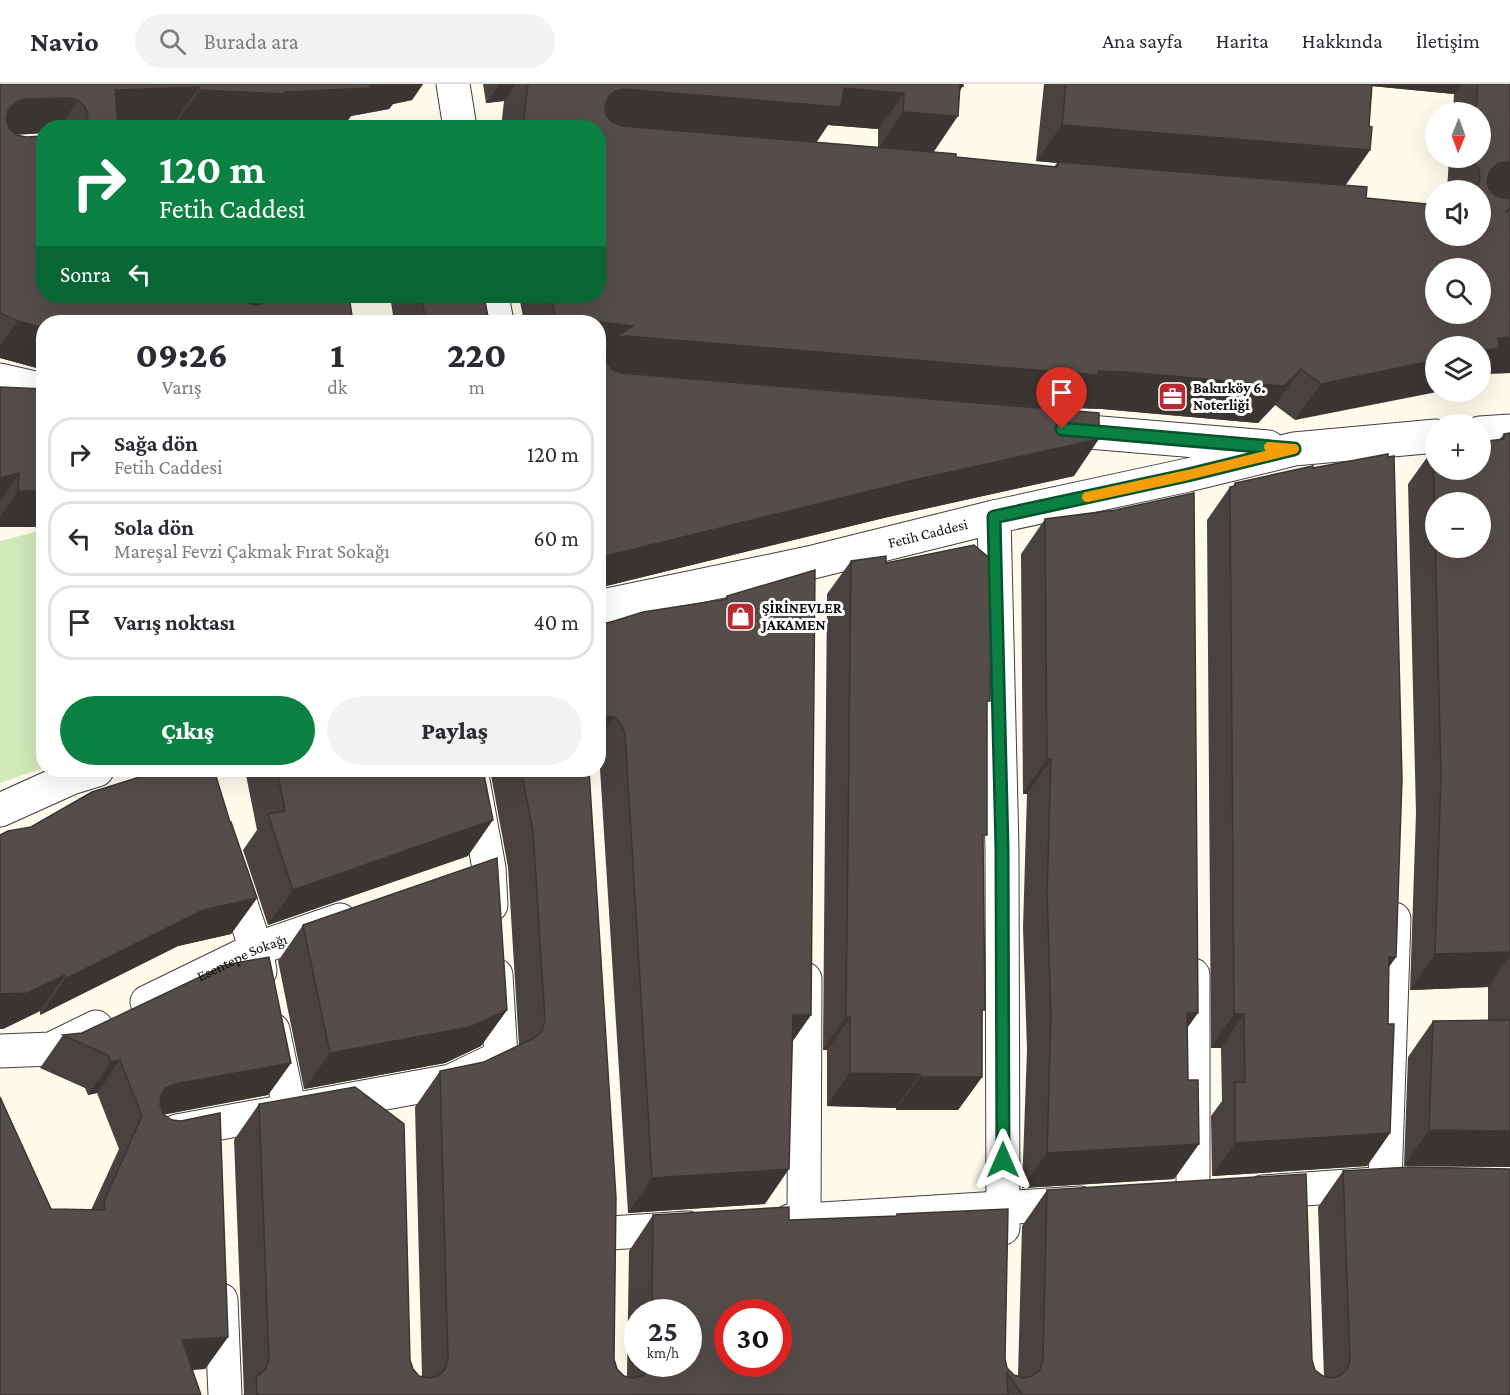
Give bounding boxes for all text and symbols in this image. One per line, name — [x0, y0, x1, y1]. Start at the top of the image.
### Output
search box — [135, 14, 555, 68]
icon: search — [156, 25, 189, 58]
text: Navio — [30, 26, 99, 57]
text: Burada ara — [204, 29, 299, 54]
text: Ana sayfa — [1102, 29, 1183, 53]
text: Harita — [1216, 29, 1269, 53]
text: Hakkında — [1302, 29, 1383, 53]
text: İletişim — [1416, 29, 1480, 53]
north arrow — [1425, 102, 1491, 168]
map controls — [1425, 102, 1491, 558]
icon: right — [60, 144, 138, 222]
text: 120 m — [159, 145, 265, 192]
button: sound — [1425, 180, 1491, 246]
text: Fetih Caddesi — [159, 194, 305, 224]
icon: left — [123, 258, 156, 291]
button: search — [1425, 258, 1491, 324]
text: Sonra — [60, 262, 111, 287]
text: 09:26 — [135, 335, 228, 375]
text: 1 — [330, 335, 344, 375]
text: 220 — [447, 335, 506, 375]
button: layers — [1425, 336, 1491, 402]
pin — [1036, 367, 1087, 429]
text: Varış — [162, 376, 202, 398]
text: dk — [327, 376, 347, 398]
text: m — [469, 376, 485, 398]
icon: arrive — [1045, 376, 1078, 409]
place label: Bakırköy 6. Noterliği — [1193, 380, 1266, 413]
office icon: Bakırköy 6. Noterliği — [1156, 381, 1188, 413]
button: + — [1425, 414, 1491, 480]
text: Sağa dön — [114, 431, 198, 456]
icon: right — [63, 438, 96, 471]
text: 120 m — [527, 442, 579, 467]
text: Fetih Caddesi — [114, 456, 222, 478]
button: − — [1425, 492, 1491, 558]
text: Sola dön — [114, 515, 194, 540]
street label: Fetih Caddesi — [886, 516, 969, 551]
icon: left — [63, 522, 96, 555]
text: 60 m — [534, 526, 579, 551]
text: Mareşal Fevzi Çakmak Fırat Sokağı — [114, 540, 390, 562]
place label: ŞİRİNEVLER JAKAMEN — [760, 600, 843, 633]
shop icon: ŞİRİNEVLER JAKAMEN — [725, 601, 757, 633]
icon: arrive — [63, 606, 96, 639]
text: Varış noktası — [114, 610, 235, 635]
text: 40 m — [534, 610, 579, 635]
button: Çıkış — [60, 696, 315, 765]
button: Paylaş — [327, 696, 582, 765]
street label: Esentepe Sokağı — [194, 931, 289, 985]
position arrow — [971, 1128, 1035, 1192]
speed limit sign: 30 — [714, 1299, 792, 1377]
text: 25 — [648, 1314, 678, 1347]
text: km/h — [647, 1345, 679, 1361]

